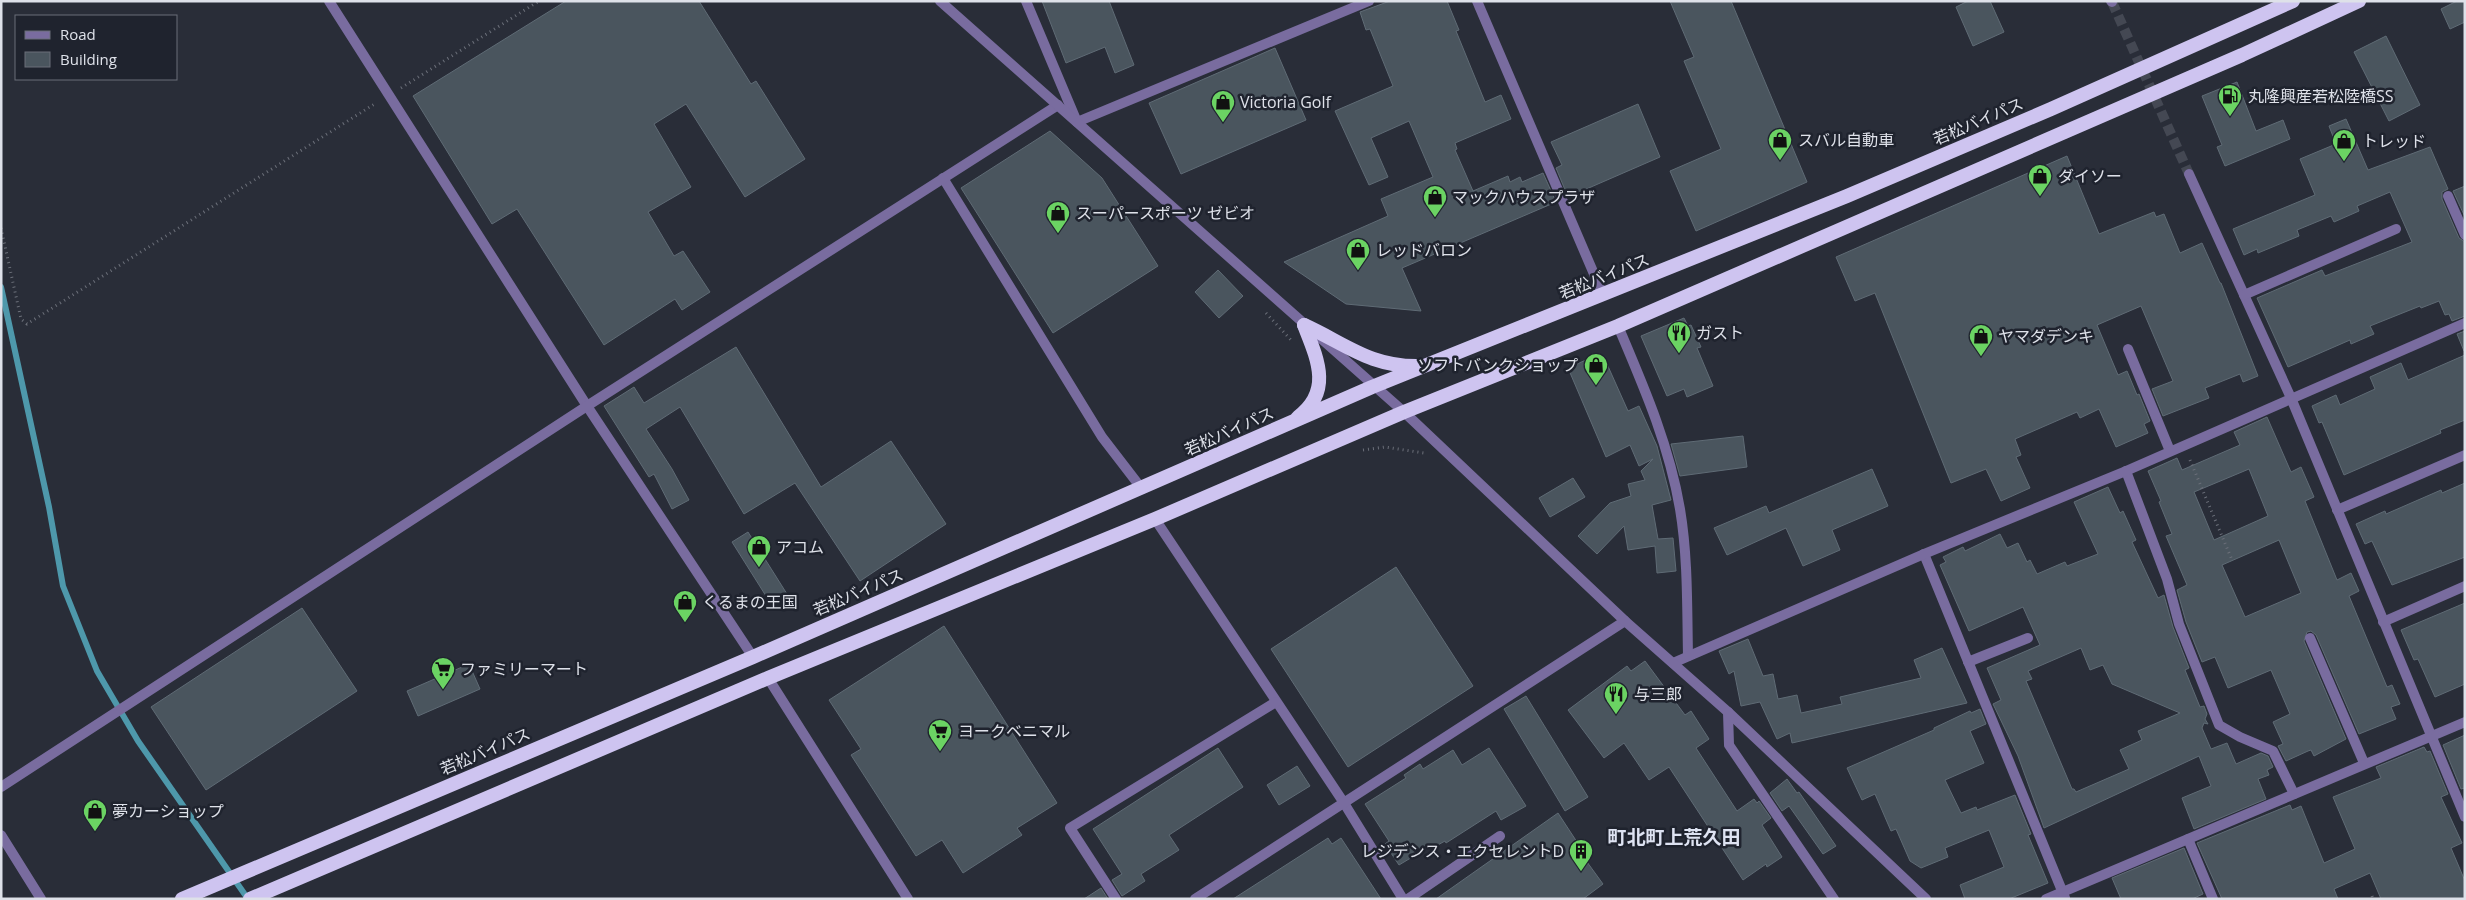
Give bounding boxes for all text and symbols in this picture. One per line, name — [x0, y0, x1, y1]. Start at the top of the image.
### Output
legend — [15, 15, 178, 80]
text: Road — [60, 24, 96, 44]
text: Building — [60, 49, 117, 69]
fuel station icon: 丸隆興産若松陸橋SS — [2217, 83, 2243, 117]
place label: 丸隆興産若松陸橋SS — [2248, 85, 2394, 107]
shop icon: Victoria Golf — [1210, 89, 1236, 123]
place label: Victoria Golf — [1240, 91, 1332, 113]
street label: 若松バイパス — [1930, 92, 2026, 150]
shop icon: スバル自動車 — [1767, 127, 1793, 161]
shop icon: トレッド — [2331, 128, 2357, 162]
place label: スバル自動車 — [1798, 129, 1894, 151]
place label: トレッド — [2362, 130, 2426, 152]
shop icon: ダイソー — [2027, 163, 2053, 197]
place label: ダイソー — [2058, 165, 2122, 187]
shop icon: マックハウスプラザ — [1422, 184, 1448, 218]
place label: マックハウスプラザ — [1452, 186, 1595, 208]
shop icon: スーパースポーツ ゼビオ — [1045, 200, 1071, 234]
place label: スーパースポーツ ゼビオ — [1076, 202, 1255, 224]
shop icon: レッドバロン — [1345, 237, 1371, 271]
place label: レッドバロン — [1376, 239, 1472, 261]
street label: 若松バイパス — [1556, 248, 1652, 304]
restaurant icon: ガスト — [1666, 320, 1692, 354]
place label: ガスト — [1696, 322, 1744, 344]
shop icon: ヤマダデンキ — [1968, 323, 1994, 357]
place label: ヤマダデンキ — [1998, 325, 2094, 347]
shop icon: ソフトバンクショップ — [1583, 352, 1609, 386]
place label: ソフトバンクショップ — [1417, 354, 1578, 376]
street label: 若松バイパス — [1181, 401, 1277, 461]
shop icon: アコム — [746, 534, 772, 568]
place label: アコム — [776, 536, 824, 558]
street label: 若松バイパス — [810, 563, 906, 621]
shop icon: くるまの王国 — [672, 589, 698, 623]
place label: くるまの王国 — [702, 591, 798, 613]
supermarket icon: ファミリーマート — [430, 656, 456, 690]
place label: ファミリーマート — [460, 658, 588, 680]
restaurant icon: 与三郎 — [1603, 681, 1629, 715]
place label: 与三郎 — [1634, 683, 1682, 705]
supermarket icon: ヨークベニマル — [927, 718, 953, 752]
place label: ヨークベニマル — [958, 720, 1070, 742]
street label: 若松バイパス — [437, 722, 533, 780]
shop icon: 夢カーショップ — [82, 798, 108, 832]
place label: 夢カーショップ — [112, 800, 224, 822]
district label: 町北町上荒久田 — [1607, 824, 1741, 850]
building icon: レジデンス・エクセレントD — [1568, 838, 1594, 872]
place label: レジデンス・エクセレントD — [1361, 840, 1564, 862]

